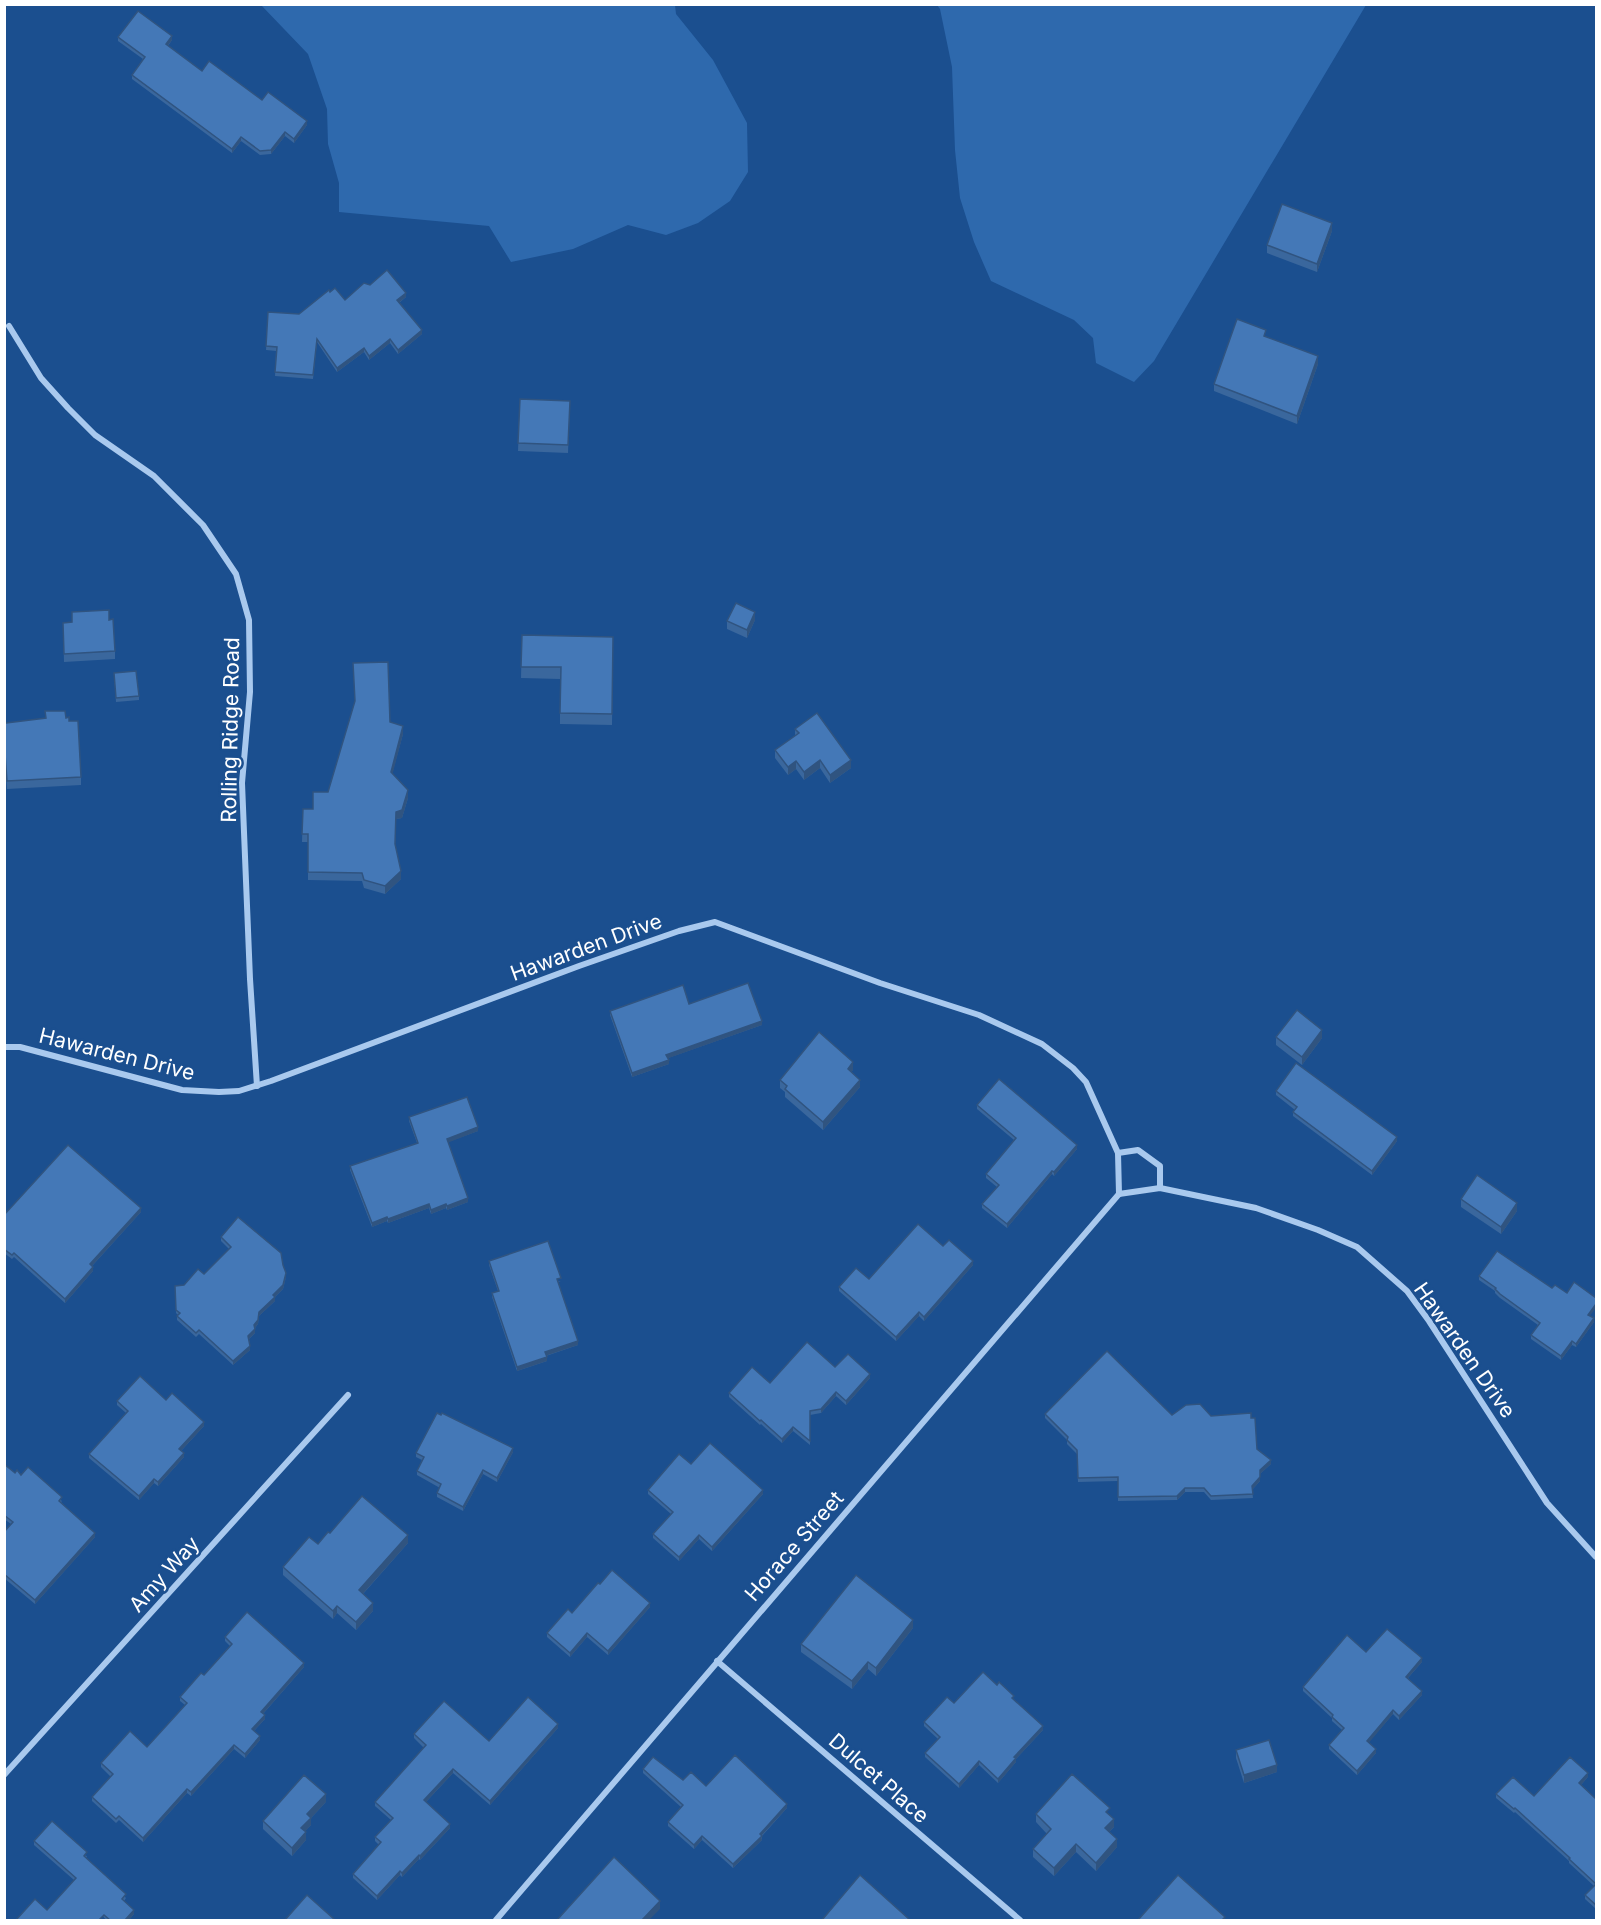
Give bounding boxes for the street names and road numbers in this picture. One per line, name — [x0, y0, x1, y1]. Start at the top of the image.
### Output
street label: Rolling Ridge Road — [216, 637, 244, 823]
street label: Hawarden Drive — [507, 908, 665, 986]
street label: Hawarden Drive — [37, 1023, 197, 1085]
street label: Hawarden Drive — [1409, 1278, 1521, 1422]
street label: Horace Street — [740, 1486, 849, 1606]
street label: Amy Way — [124, 1531, 205, 1617]
street label: Dulcet Place — [824, 1728, 934, 1828]

